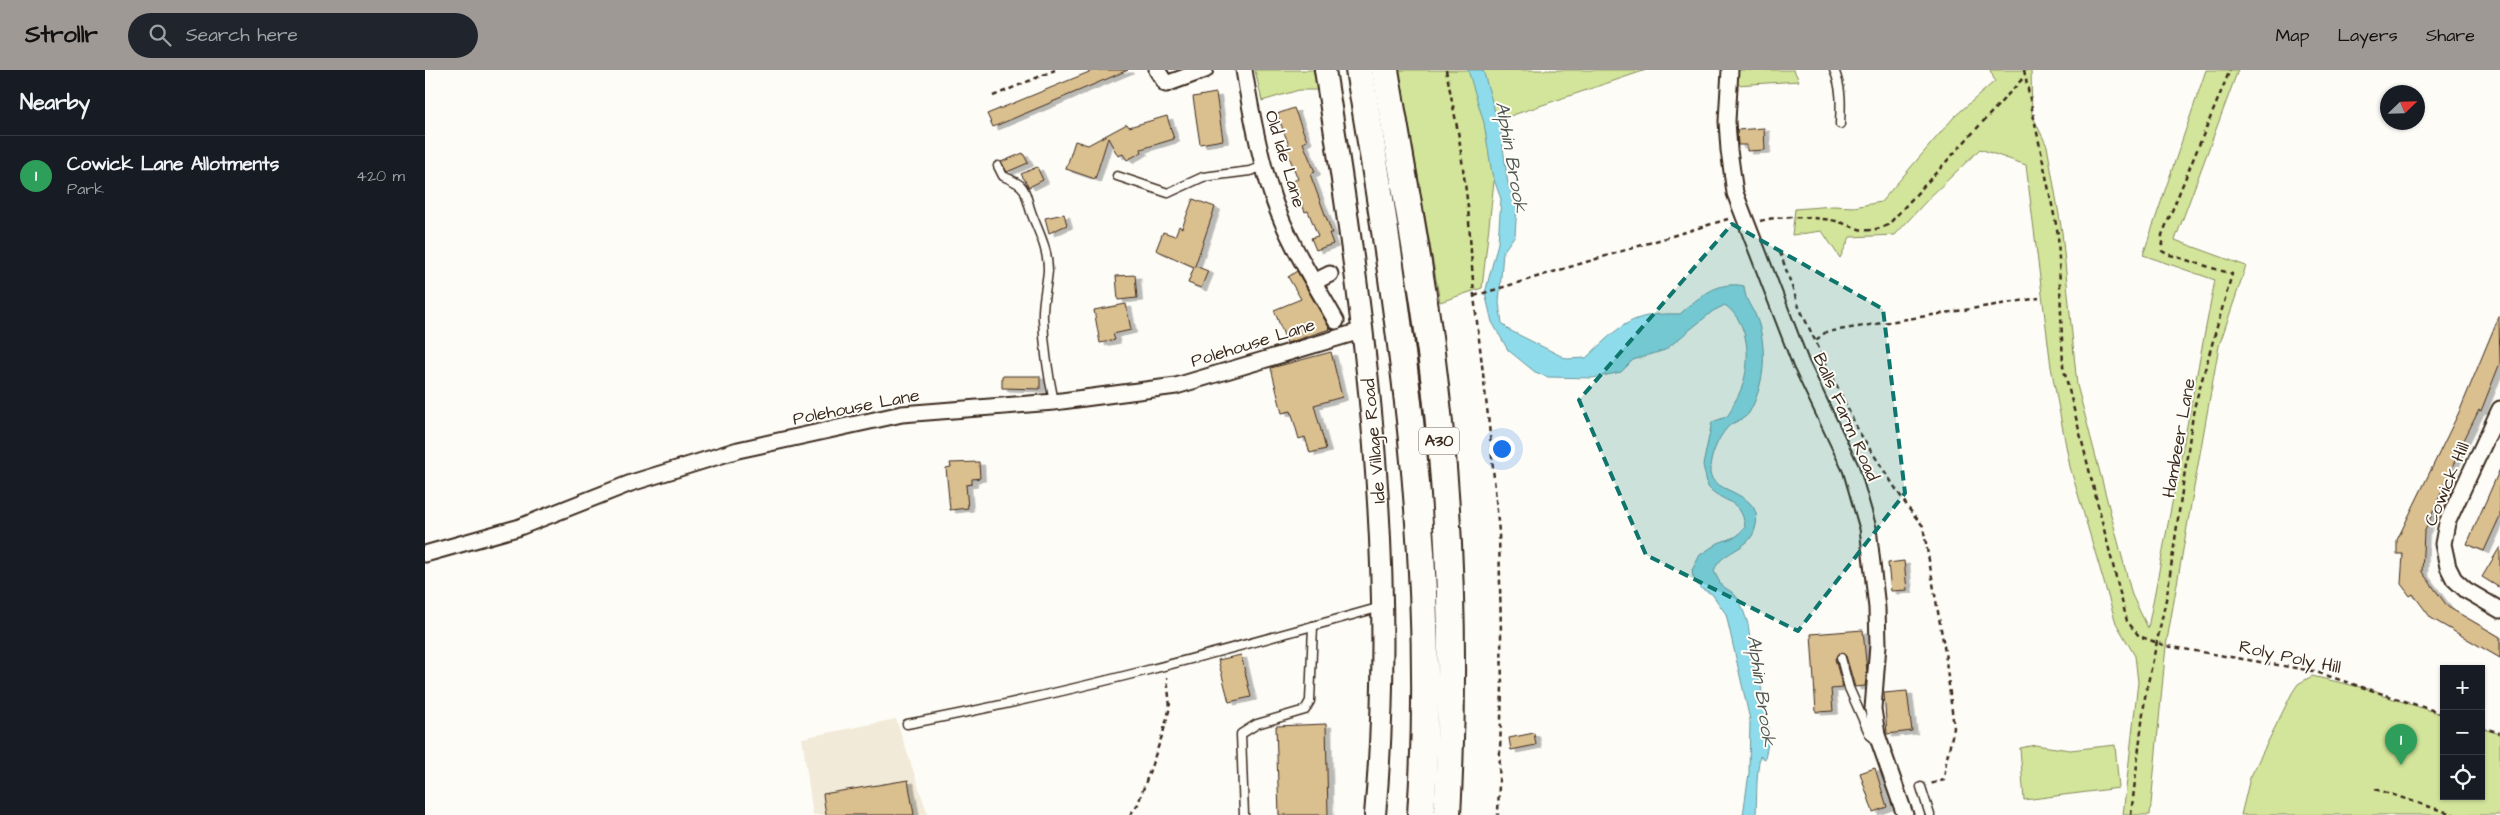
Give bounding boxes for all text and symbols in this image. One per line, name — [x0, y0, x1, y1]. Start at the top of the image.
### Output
search box — [128, 13, 478, 58]
text: Strollr — [25, 18, 98, 52]
icon: search — [146, 21, 174, 49]
text: Search here — [186, 22, 298, 49]
text: Map — [2275, 23, 2309, 48]
text: Layers — [2337, 23, 2398, 48]
text: Share — [2426, 23, 2475, 48]
north arrow — [2380, 85, 2425, 130]
text: Nearby — [20, 88, 90, 117]
water label: Alphin Brook — [1488, 99, 1534, 215]
street label: Old Ide Lane — [1258, 107, 1312, 211]
text: Cowick Lane Allotments — [67, 151, 279, 178]
text: 1 — [35, 165, 37, 187]
text: 420 m — [356, 165, 405, 187]
text: Park — [67, 178, 104, 200]
street label: Polehouse Lane — [1188, 312, 1318, 374]
street label: Balls Farm Road — [1807, 349, 1885, 485]
street label: Hambeer Lane — [2156, 376, 2202, 500]
street label: Ide Village Road — [1356, 377, 1393, 504]
street label: Polehouse Lane — [790, 382, 922, 432]
road number: A30 — [1419, 428, 1459, 454]
your location — [1489, 436, 1515, 462]
street label: Cowick Hill — [2418, 438, 2476, 530]
water label: Alphin Brook — [1740, 634, 1782, 749]
street label: Roly Poly Hill — [2236, 634, 2343, 681]
map controls — [2440, 665, 2485, 800]
button: + — [2440, 665, 2485, 710]
button: − — [2440, 710, 2485, 755]
pin: 1 — [2385, 724, 2417, 765]
button: locate — [2440, 755, 2485, 800]

